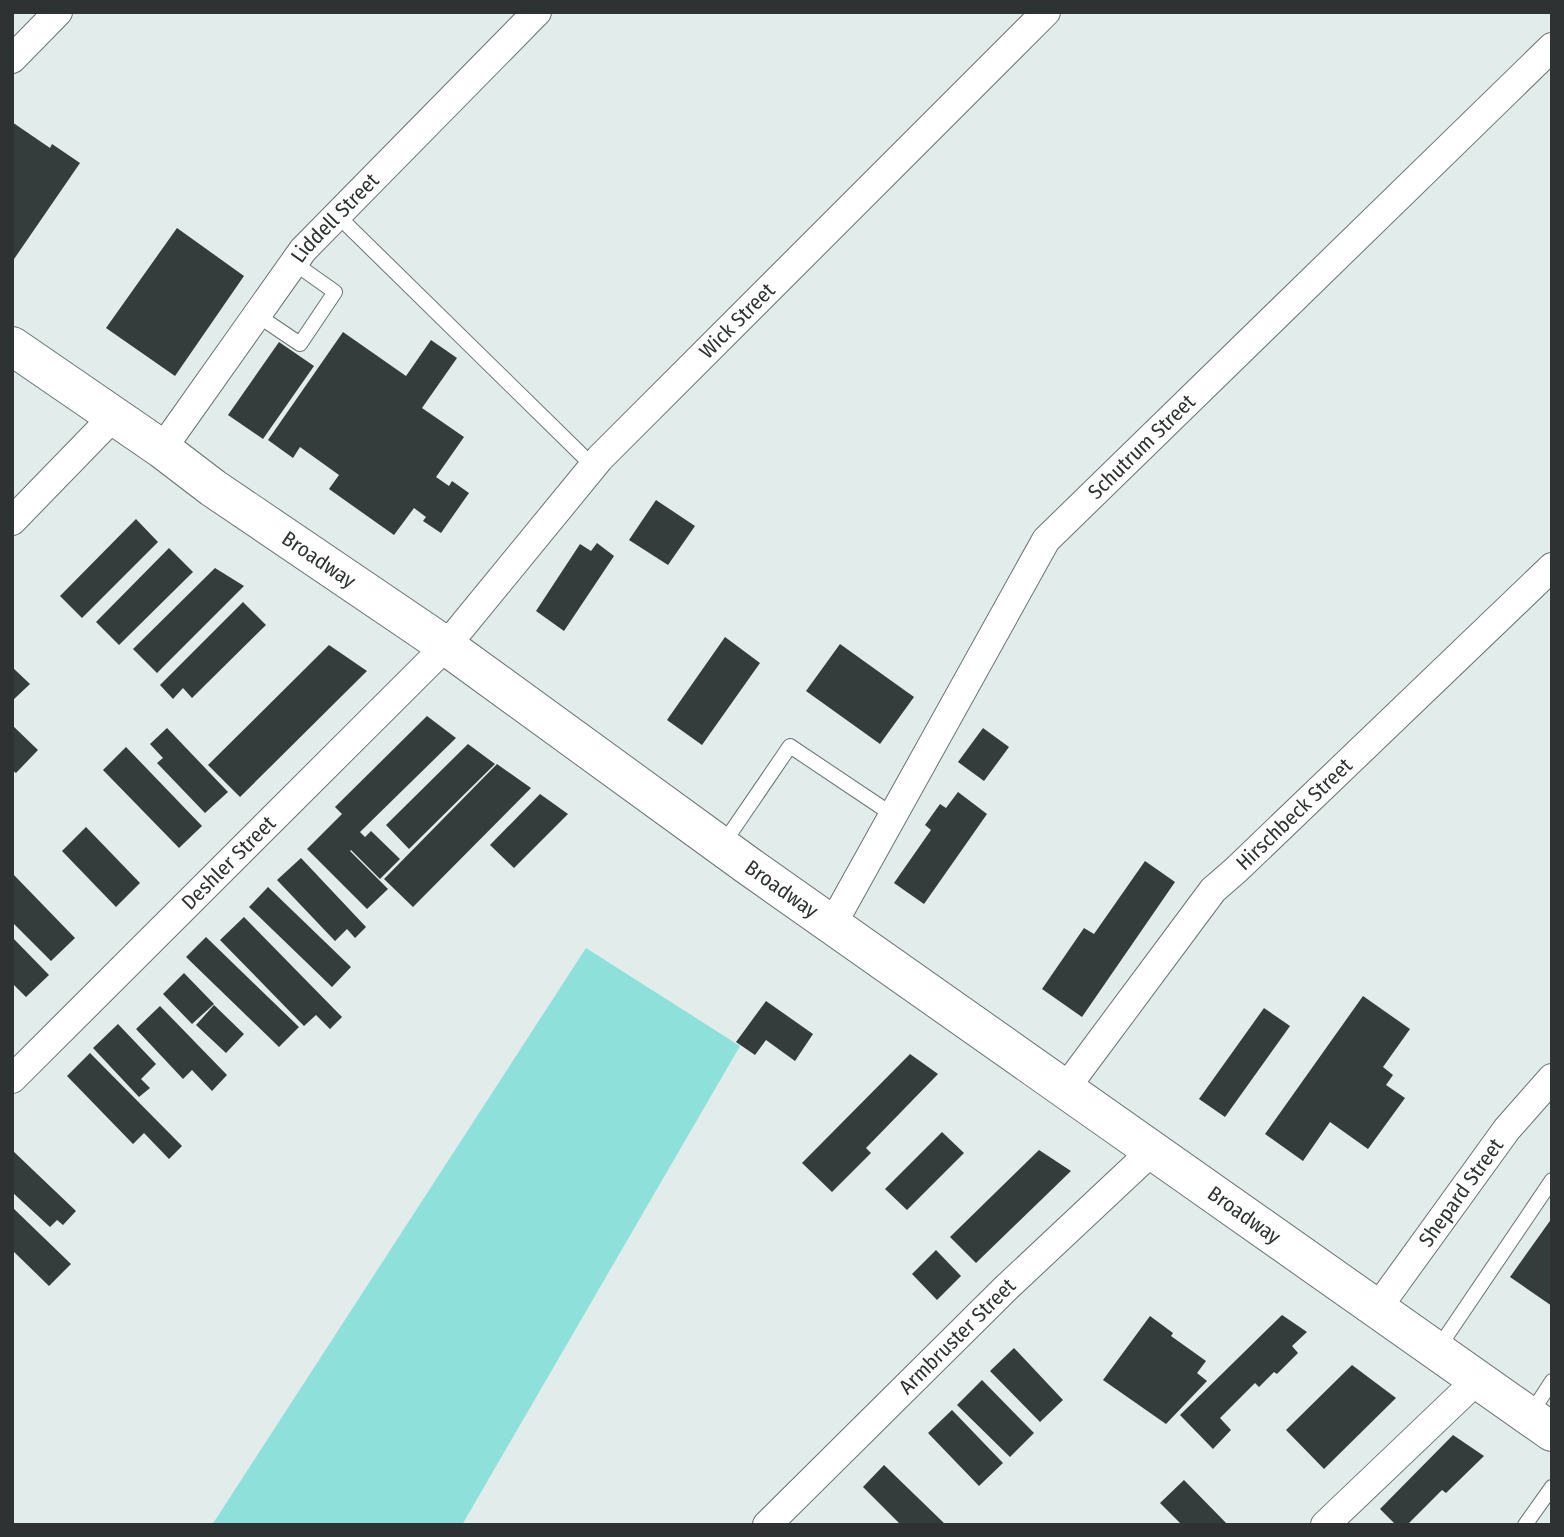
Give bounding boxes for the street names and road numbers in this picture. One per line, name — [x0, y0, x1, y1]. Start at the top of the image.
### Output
street label: Liddell Street — [285, 168, 384, 268]
street label: Wick Street — [694, 278, 780, 364]
street label: Schutrum Street — [1083, 389, 1201, 505]
street label: Broadway — [277, 526, 361, 594]
street label: Hirschbeck Street — [1231, 753, 1358, 876]
street label: Deshler Street — [176, 810, 281, 915]
street label: Broadway — [740, 854, 824, 924]
street label: Shepard Street — [1413, 1133, 1509, 1252]
street label: Broadway — [1203, 1180, 1286, 1250]
street label: Armbruster Street — [893, 1273, 1021, 1400]

